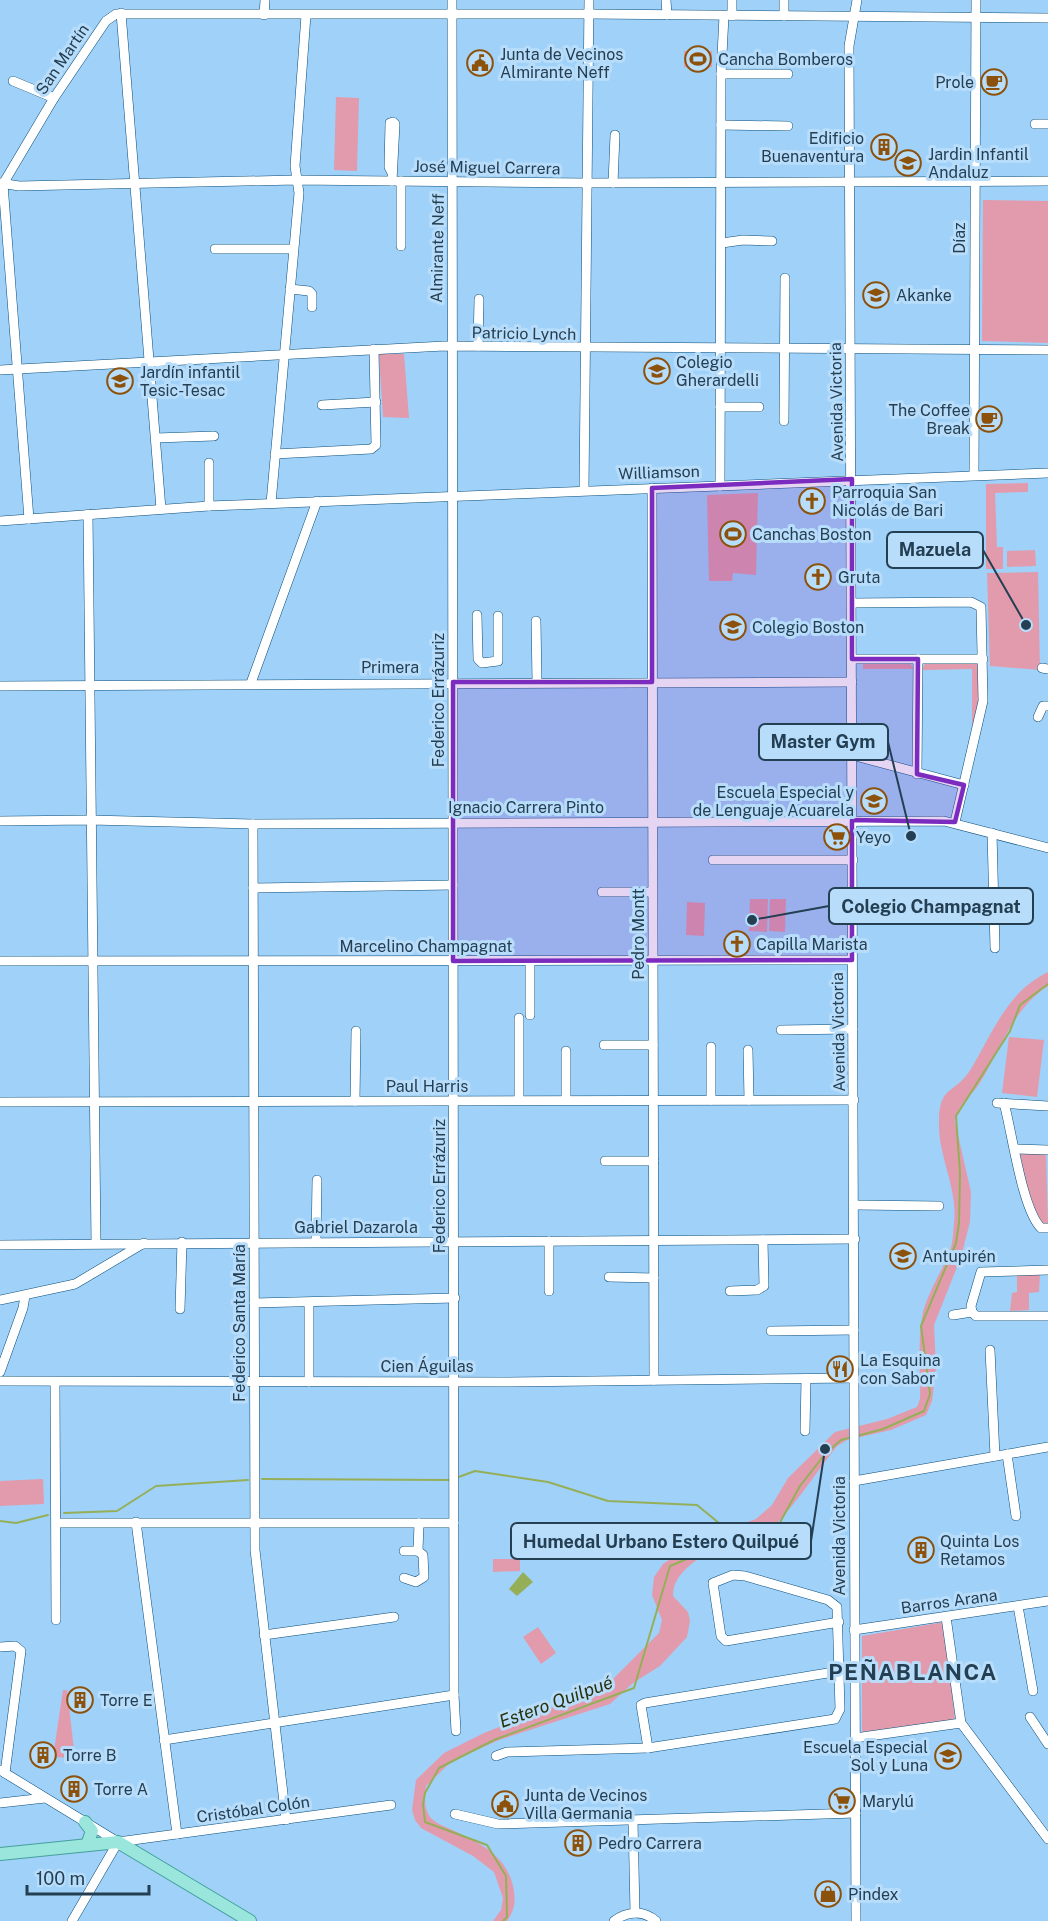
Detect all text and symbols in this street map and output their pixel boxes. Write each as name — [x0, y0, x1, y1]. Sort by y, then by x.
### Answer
street label: San Martín — [32, 20, 93, 98]
sports icon: Cancha Bomberos — [683, 44, 713, 74]
place label: Junta de Vecinos Almirante Neff — [500, 45, 623, 82]
public building icon: Junta de Vecinos Almirante Neff — [465, 48, 495, 78]
place label: Cancha Bomberos — [718, 50, 853, 69]
cafe icon: Prole — [979, 67, 1009, 97]
place label: Prole — [935, 73, 974, 92]
place label: Edificio Buenaventura — [761, 129, 864, 166]
building icon: Edificio Buenaventura — [869, 132, 899, 162]
place label: Jardin Infantil Andaluz — [928, 145, 1029, 182]
school or university icon: Jardin Infantil Andaluz — [893, 148, 923, 178]
street label: José Miguel Carrera — [413, 157, 561, 178]
street label: Almirante Neff — [427, 193, 448, 303]
street label: Díaz — [950, 222, 969, 254]
school or university icon: Akanke — [861, 280, 891, 310]
place label: Akanke — [896, 286, 952, 305]
street label: Patricio Lynch — [472, 323, 576, 344]
street label: Avenida Victoria — [826, 342, 847, 462]
place label: Colegio Gherardelli — [676, 353, 759, 390]
school or university icon: Colegio Gherardelli — [642, 356, 672, 386]
place label: Jardín infantil Tesic-Tesac — [140, 363, 240, 400]
school or university icon: Jardín infantil Tesic-Tesac — [105, 366, 135, 396]
place label: The Coffee Break — [888, 401, 970, 438]
cafe icon: The Coffee Break — [974, 404, 1004, 434]
street label: Williamson — [618, 462, 700, 483]
place label: Parroquia San Nicolás de Bari — [832, 483, 943, 520]
church icon: Parroquia San Nicolás de Bari — [797, 486, 827, 516]
sports icon: Canchas Boston — [718, 519, 748, 549]
place label: Canchas Boston — [752, 525, 871, 544]
callout: Mazuela — [887, 532, 983, 568]
text: Mazuela — [899, 539, 971, 560]
church icon: Gruta — [803, 562, 833, 592]
place label: Gruta — [838, 568, 880, 587]
school or university icon: Colegio Boston — [718, 612, 748, 642]
place label: Colegio Boston — [752, 618, 864, 637]
street label: Federico Errázuriz — [429, 633, 448, 767]
street label: Primera — [361, 658, 419, 677]
callout: Master Gym — [759, 724, 888, 760]
text: Master Gym — [771, 731, 876, 752]
place label: Escuela Especial y de Lenguaje Acuarela — [693, 783, 854, 820]
school or university icon: Escuela Especial y de Lenguaje Acuarela — [859, 786, 889, 816]
street label: Ignacio Carrera Pinto — [448, 798, 604, 817]
supermarket icon: Yeyo — [822, 822, 852, 852]
place label: Yeyo — [856, 828, 891, 847]
street label: Pedro Montt — [629, 888, 648, 980]
callout: Colegio Champagnat — [829, 888, 1033, 924]
text: Colegio Champagnat — [841, 896, 1021, 917]
church icon: Capilla Marista — [722, 929, 752, 959]
place label: Capilla Marista — [756, 935, 868, 954]
street label: Marcelino Champagnat — [340, 937, 512, 956]
street label: Avenida Victoria — [828, 972, 849, 1092]
street label: Paul Harris — [386, 1077, 468, 1096]
street label: Federico Errázuriz — [430, 1119, 449, 1253]
street label: Gabriel Dazarola — [294, 1218, 418, 1237]
school or university icon: Antupirén — [888, 1241, 918, 1271]
street label: Federico Santa María — [230, 1244, 249, 1402]
place label: Antupirén — [922, 1247, 996, 1266]
place label: La Esquina con Sabor — [860, 1351, 941, 1388]
restaurant icon: La Esquina con Sabor — [825, 1354, 855, 1384]
street label: Cien Águilas — [380, 1356, 474, 1376]
street label: Avenida Victoria — [830, 1476, 849, 1596]
callout: Humedal Urbano Estero Quilpué — [511, 1523, 811, 1559]
text: Humedal Urbano Estero Quilpué — [523, 1531, 799, 1552]
place label: Quinta Los Retamos — [940, 1532, 1019, 1569]
building icon: Quinta Los Retamos — [906, 1535, 936, 1565]
street label: Barros Arana — [900, 1585, 998, 1618]
district label: PEÑABLANCA — [828, 1658, 998, 1685]
water label: Estero Quilpué — [496, 1671, 616, 1732]
building icon: Torre E — [65, 1685, 95, 1715]
place label: Torre E — [100, 1691, 153, 1710]
place label: Escuela Especial Sol y Luna — [803, 1738, 928, 1775]
building icon: Torre B — [28, 1740, 58, 1770]
school or university icon: Escuela Especial Sol y Luna — [933, 1741, 963, 1771]
place label: Torre B — [63, 1746, 116, 1765]
building icon: Torre A — [59, 1774, 89, 1804]
place label: Torre A — [94, 1780, 148, 1799]
place label: Junta de Vecinos Villa Germania — [524, 1786, 647, 1823]
supermarket icon: Marylú — [827, 1786, 857, 1816]
public building icon: Junta de Vecinos Villa Germania — [490, 1789, 520, 1819]
street label: Cristóbal Colón — [195, 1792, 311, 1827]
place label: Marylú — [862, 1792, 914, 1811]
building icon: Pedro Carrera — [563, 1828, 593, 1858]
place label: Pedro Carrera — [598, 1834, 702, 1853]
scale bar — [27, 1858, 148, 1896]
text: 100 m — [36, 1868, 85, 1889]
shop icon: Pindex — [813, 1879, 843, 1909]
place label: Pindex — [848, 1885, 899, 1904]

